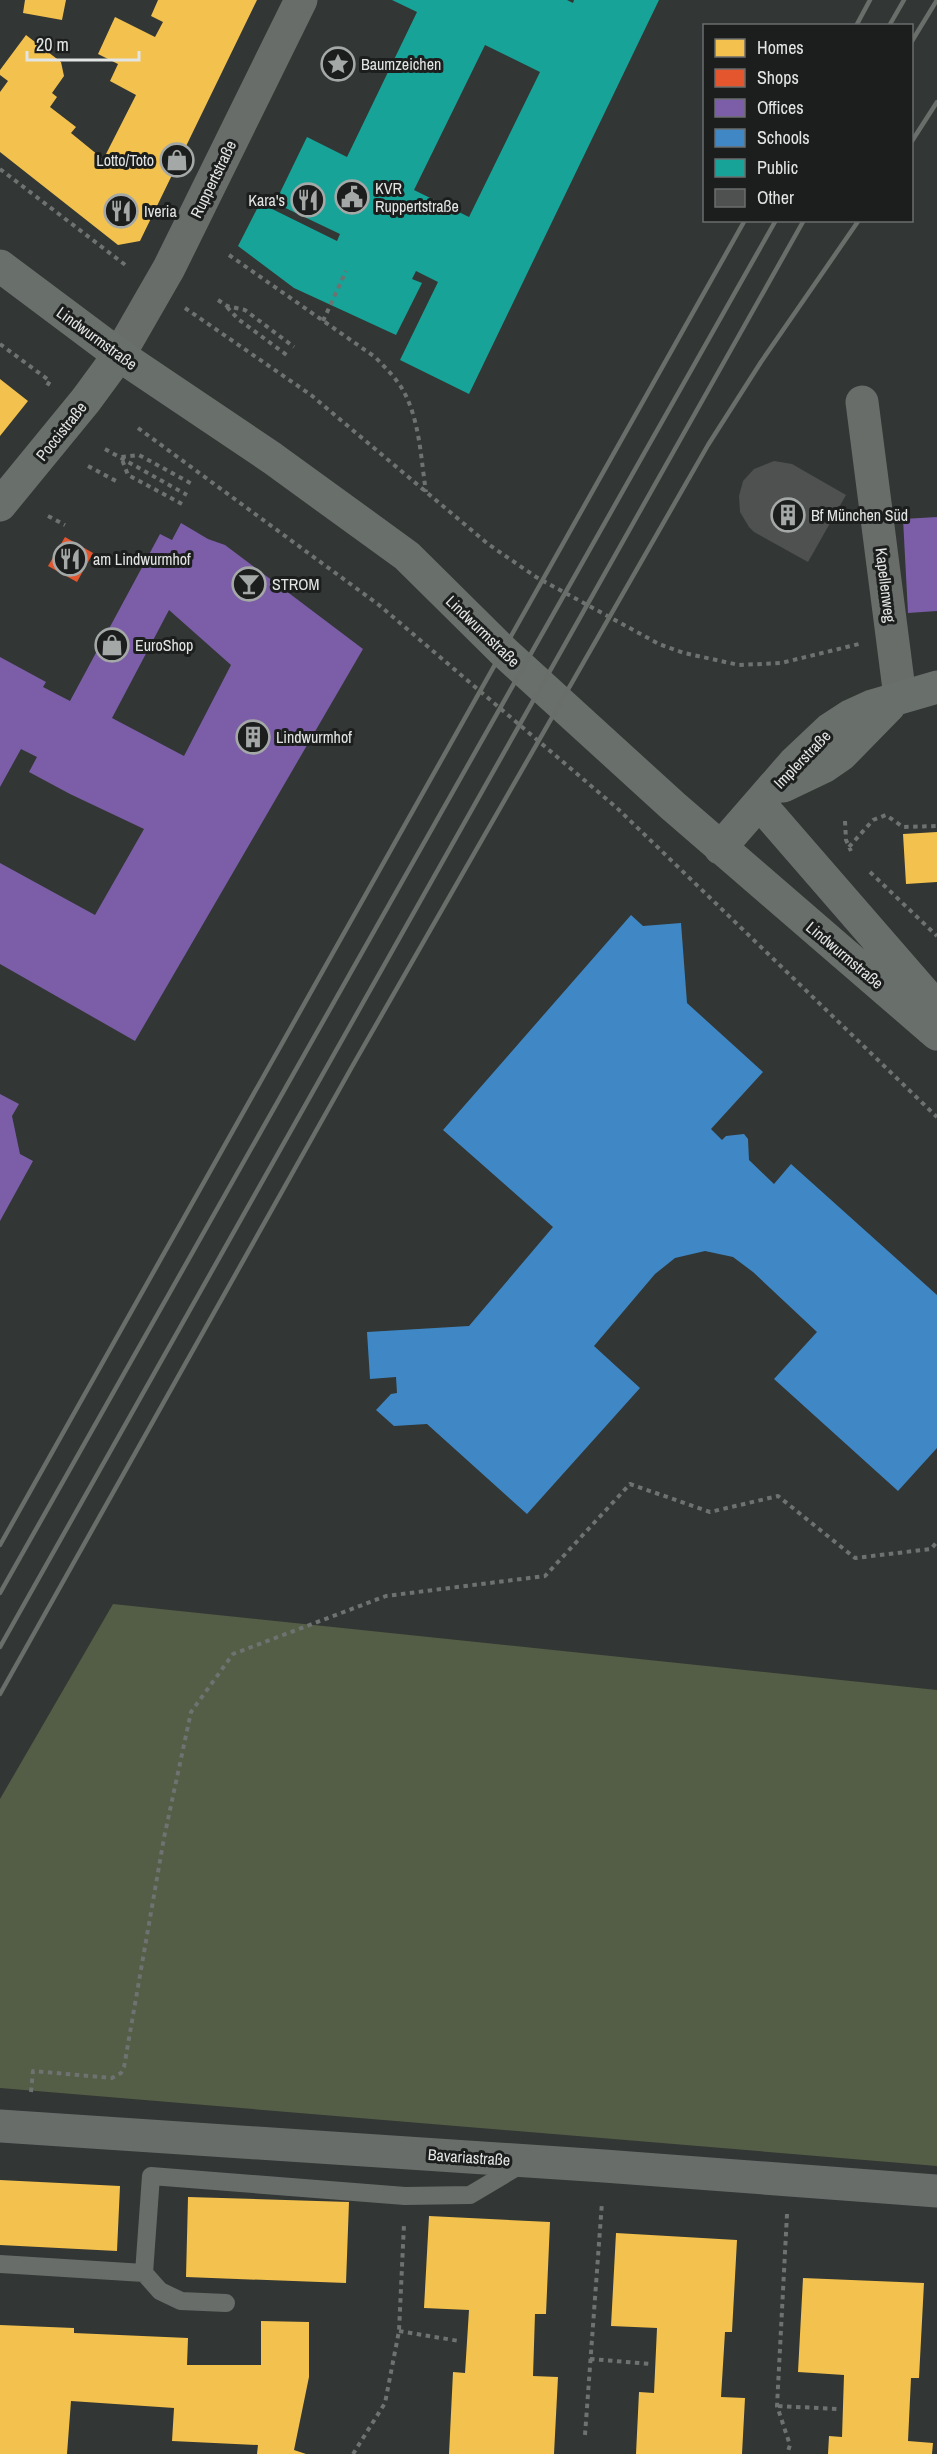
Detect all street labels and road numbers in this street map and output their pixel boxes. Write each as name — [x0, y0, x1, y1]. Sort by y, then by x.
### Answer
street label: Ruppertstraße — [185, 136, 241, 222]
street label: Lindwurmstraße — [52, 301, 142, 375]
street label: Poccistraße — [30, 397, 92, 465]
street label: Kapellenweg — [871, 546, 902, 624]
street label: Lindwurmstraße — [441, 590, 525, 672]
street label: Implerstraße — [769, 725, 835, 793]
street label: Lindwurmstraße — [802, 916, 888, 994]
street label: Bavariastraße — [427, 2143, 511, 2171]

